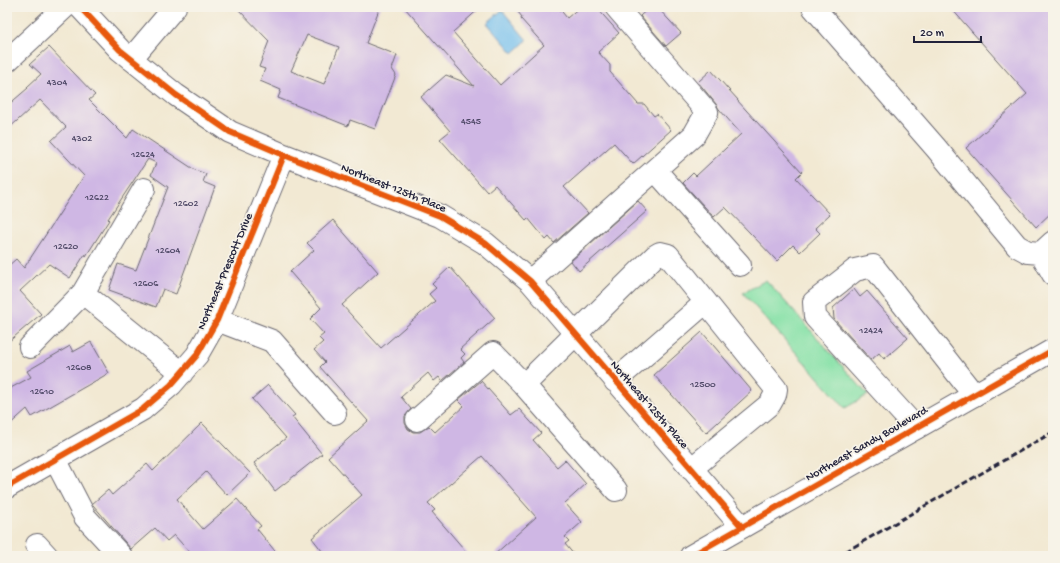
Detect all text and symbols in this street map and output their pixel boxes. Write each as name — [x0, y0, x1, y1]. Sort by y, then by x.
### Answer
scale bar — [914, 18, 981, 44]
text: 20 m — [920, 27, 945, 41]
house number: 4304 — [47, 77, 67, 89]
house number: 4545 — [461, 116, 481, 128]
house number: 4302 — [72, 133, 92, 145]
house number: 12624 — [130, 149, 155, 161]
street label: Northeast 125th Place — [339, 161, 449, 217]
house number: 12622 — [84, 192, 109, 204]
house number: 12602 — [173, 198, 198, 210]
street label: Northeast Prescott Drive — [195, 211, 257, 332]
house number: 12620 — [53, 241, 79, 253]
house number: 12604 — [155, 245, 180, 257]
house number: 12606 — [133, 278, 159, 290]
house number: 12424 — [858, 325, 883, 337]
street label: Northeast 125th Place — [606, 358, 691, 453]
house number: 12608 — [65, 362, 92, 374]
house number: 12500 — [689, 379, 716, 391]
house number: 12610 — [29, 386, 54, 398]
street label: Northeast Sandy Boulevard — [804, 404, 931, 485]

